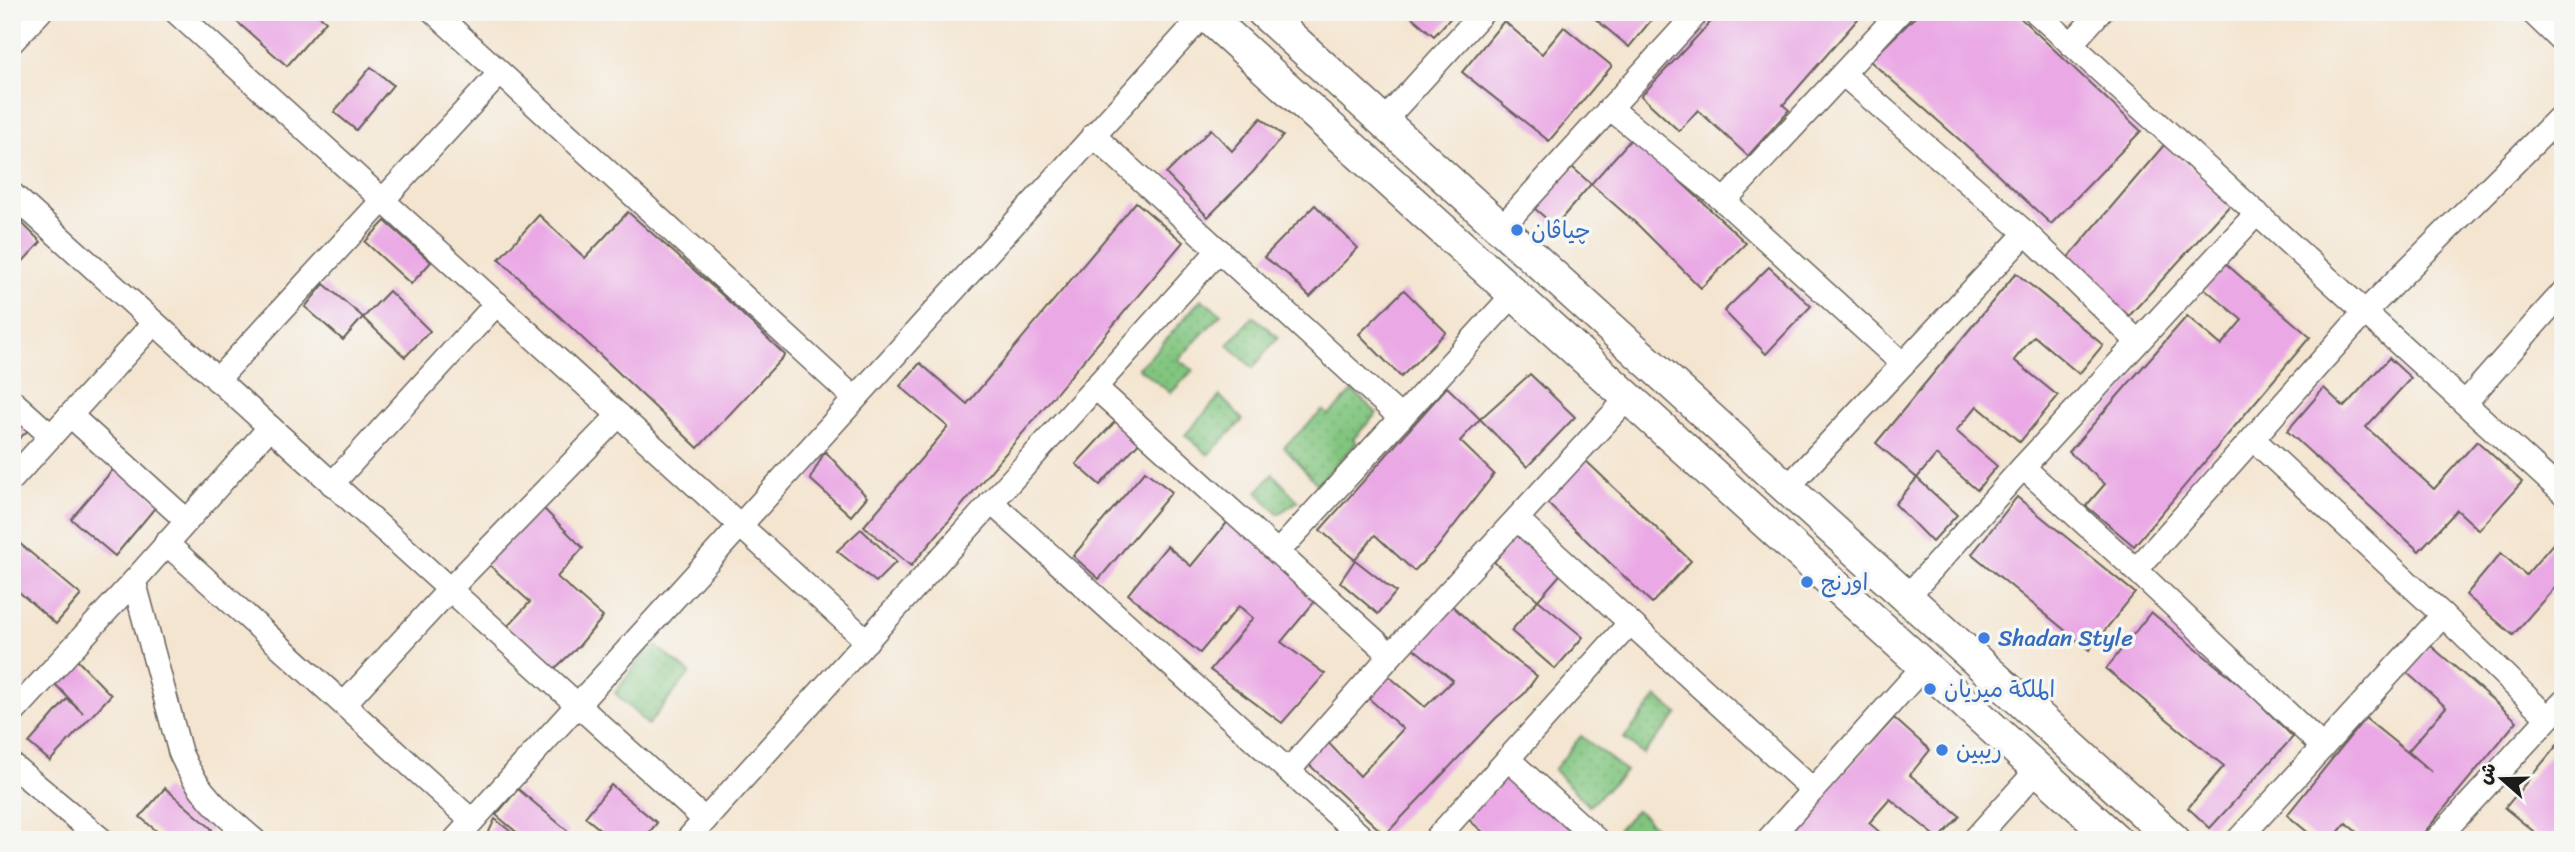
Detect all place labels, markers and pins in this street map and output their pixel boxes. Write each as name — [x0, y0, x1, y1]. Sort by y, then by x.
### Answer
place label: چياڤان — [1531, 210, 1591, 251]
marker: چياڤان — [1509, 222, 1525, 238]
place label: اورنج — [1821, 562, 1868, 603]
marker: اورنج — [1799, 574, 1815, 590]
place label: Shadan Style — [1998, 618, 2133, 659]
marker: Shadan Style — [1976, 630, 1992, 646]
place label: الملكة ميريان — [1944, 669, 2055, 710]
marker: الملكة ميريان — [1922, 681, 1938, 697]
place label: ريبين — [1956, 730, 2002, 771]
marker: ريبين — [1934, 742, 1950, 758]

